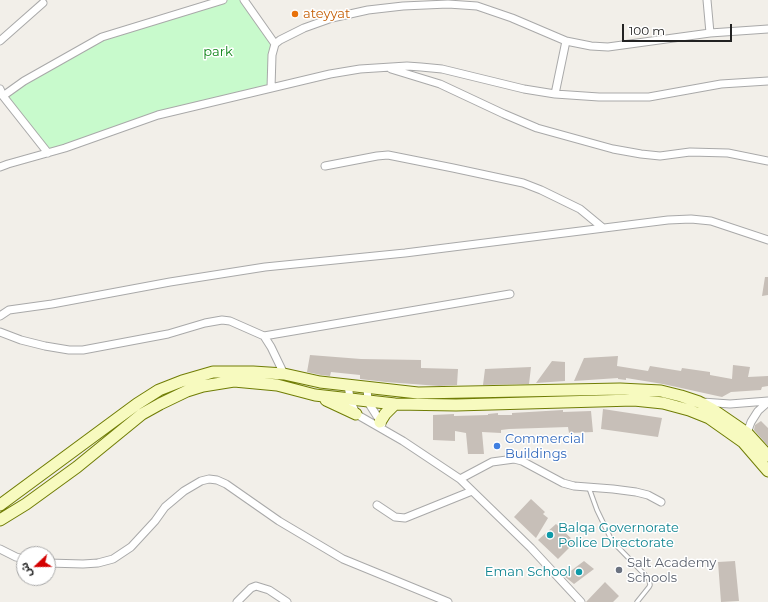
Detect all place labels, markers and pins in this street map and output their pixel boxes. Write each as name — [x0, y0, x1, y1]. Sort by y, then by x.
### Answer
place label: ateyyat — [303, 6, 350, 22]
marker: ateyyat — [290, 9, 300, 19]
place label: Commercial Buildings — [505, 431, 584, 462]
marker: Commercial Buildings — [492, 441, 502, 451]
place label: Balqa Governorate Police Directorate — [558, 520, 679, 551]
marker: Balqa Governorate Police Directorate — [545, 530, 555, 540]
place label: Salt Academy Schools — [627, 555, 716, 586]
place label: Eman School — [485, 564, 571, 580]
marker: Salt Academy Schools — [614, 565, 624, 575]
marker: Eman School — [574, 567, 584, 577]

